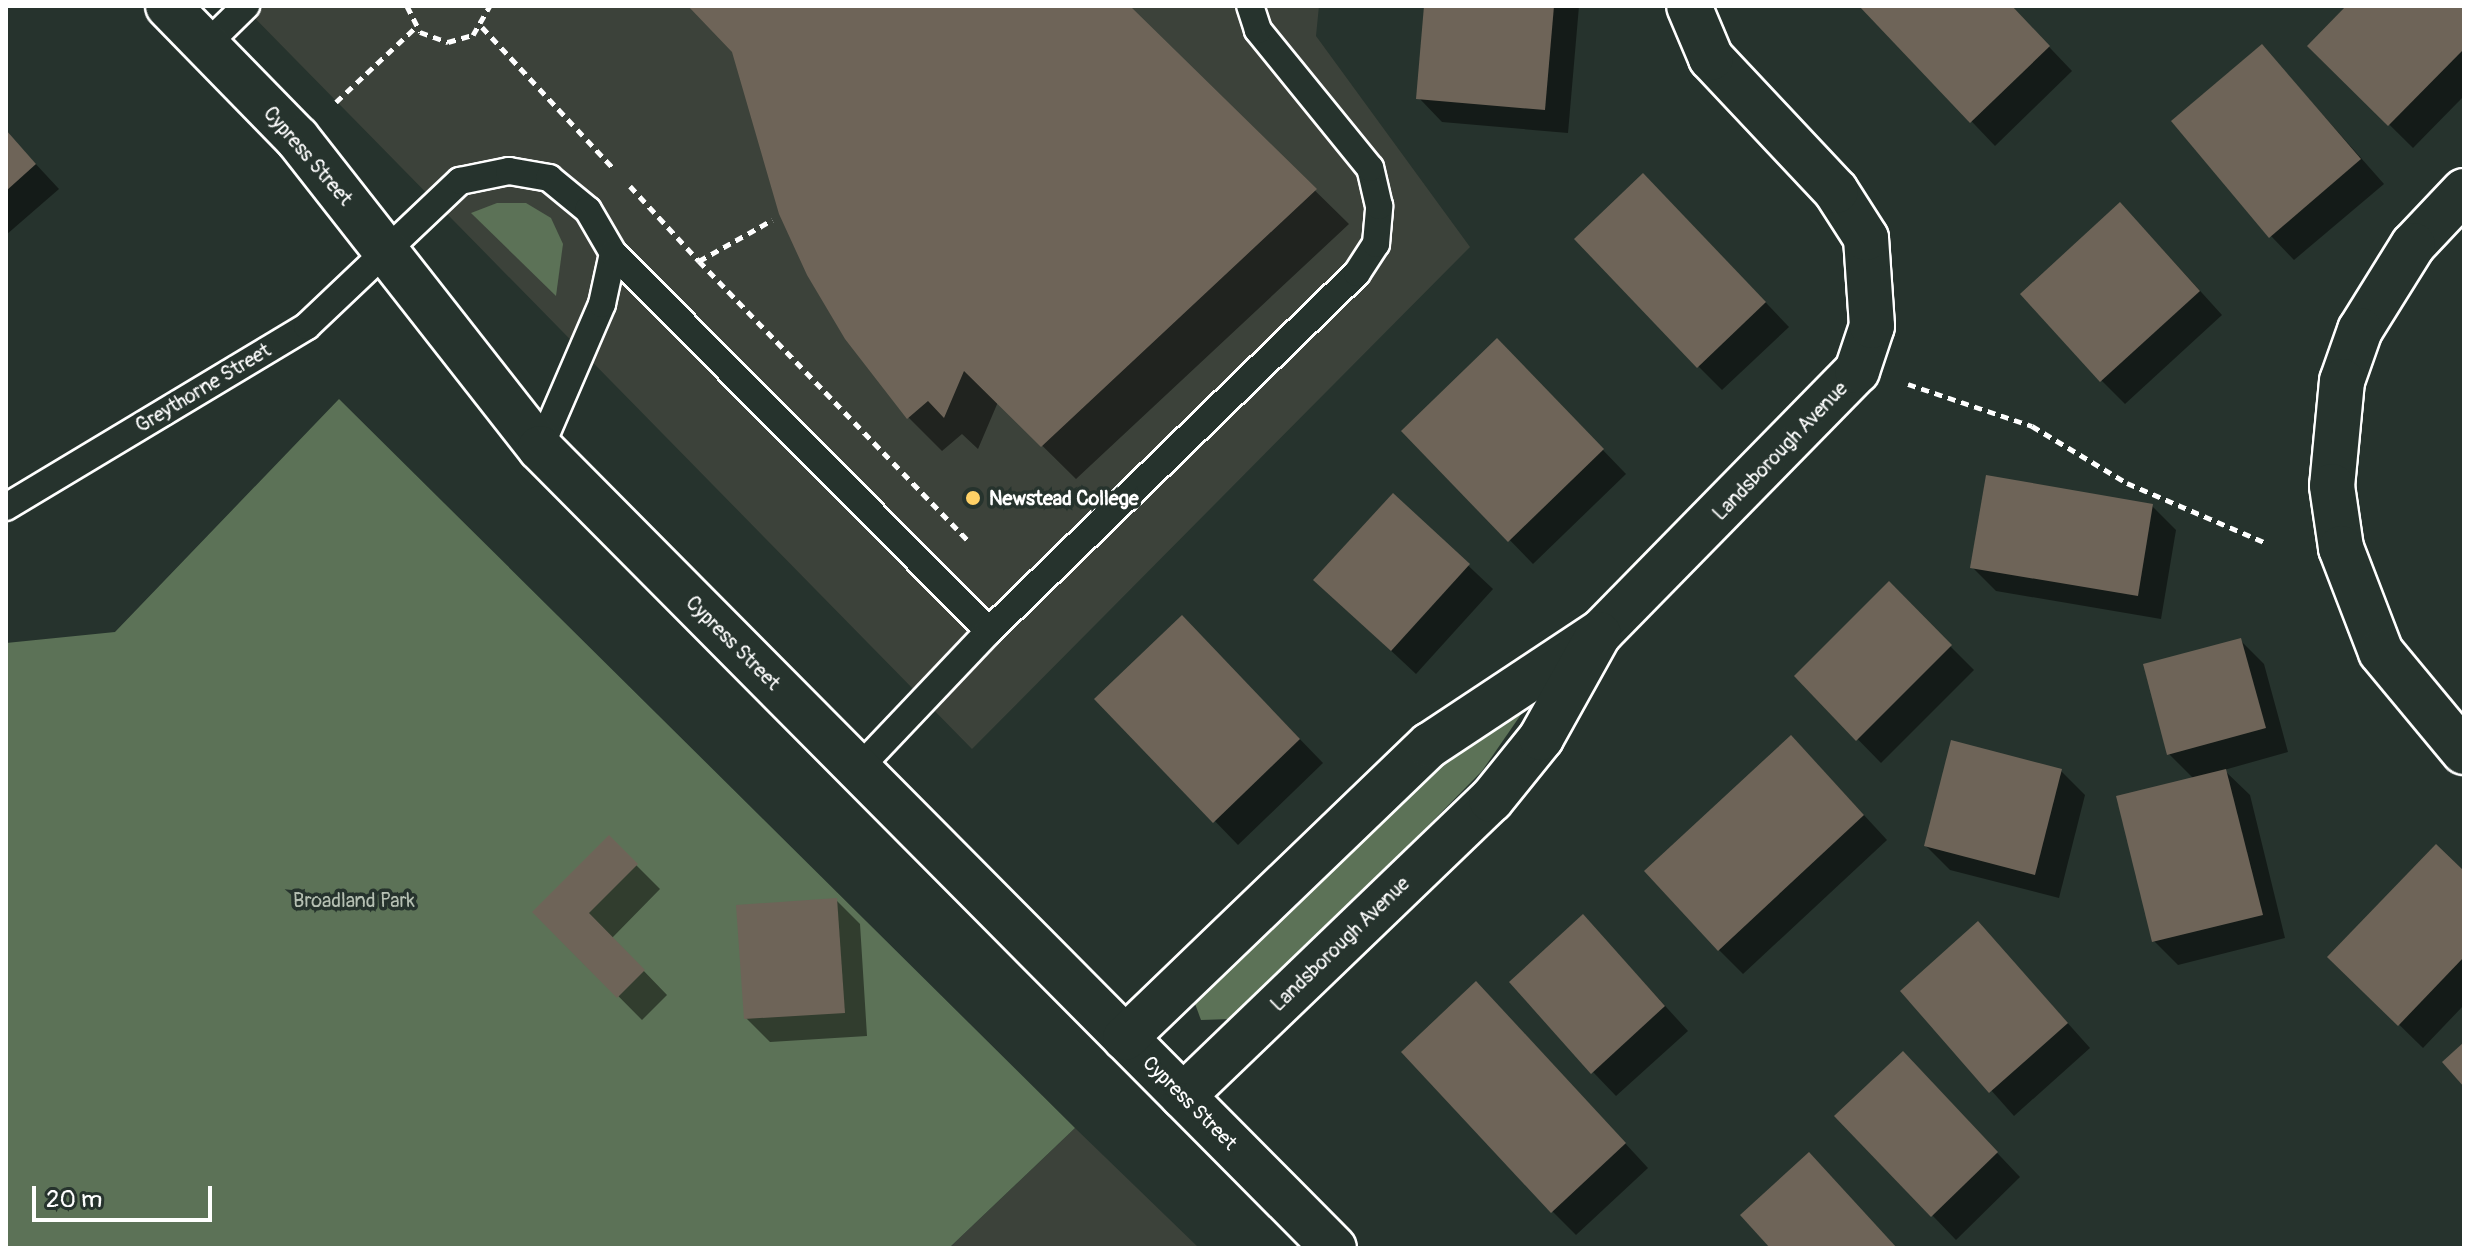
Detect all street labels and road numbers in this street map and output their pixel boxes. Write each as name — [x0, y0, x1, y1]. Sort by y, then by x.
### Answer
street label: Cypress Street — [258, 102, 358, 210]
street label: Greythorne Street — [131, 338, 275, 438]
street label: Landsborough Avenue — [1708, 377, 1852, 525]
street label: Cypress Street — [681, 591, 785, 695]
street label: Landsborough Avenue — [1266, 872, 1414, 1016]
street label: Cypress Street — [1138, 1051, 1242, 1155]

